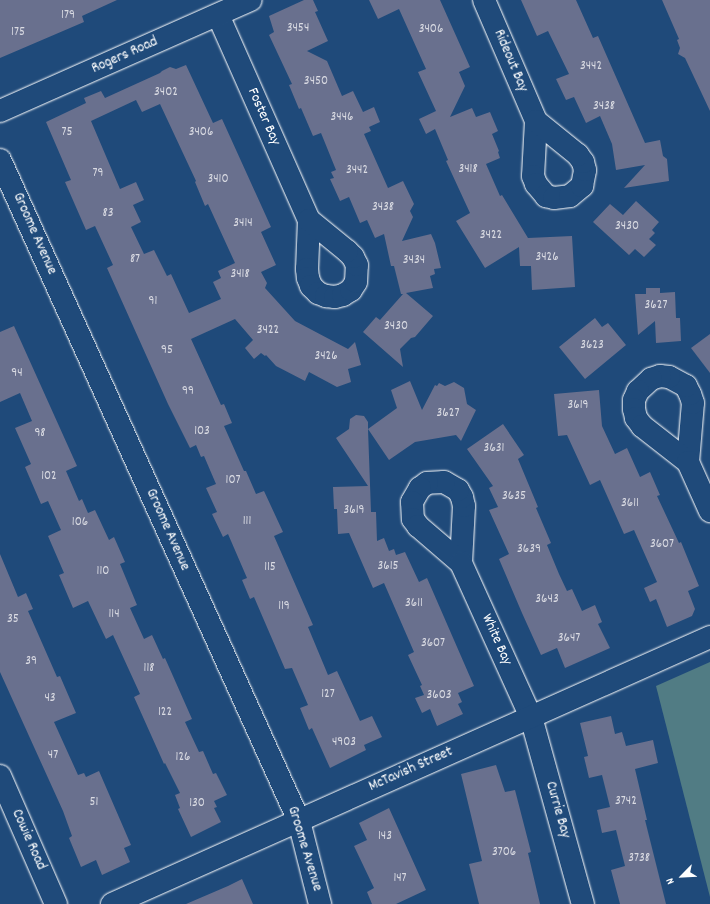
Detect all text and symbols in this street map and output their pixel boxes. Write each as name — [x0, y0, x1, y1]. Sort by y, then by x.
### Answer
house number: 179 — [61, 8, 75, 24]
house number: 3454 — [287, 21, 309, 37]
house number: 3406 — [419, 22, 443, 38]
house number: 175 — [11, 25, 25, 41]
street label: Rideout Bay — [489, 27, 531, 95]
street label: Rogers Road — [89, 33, 161, 79]
house number: 3442 — [580, 59, 602, 75]
house number: 3450 — [304, 74, 328, 90]
house number: 3402 — [154, 85, 178, 101]
street label: Foster Bay — [242, 85, 284, 149]
house number: 3438 — [593, 99, 615, 115]
house number: 3446 — [331, 110, 353, 126]
house number: 75 — [62, 125, 72, 141]
house number: 3406 — [189, 125, 213, 141]
house number: 3418 — [458, 162, 478, 178]
house number: 3442 — [346, 163, 368, 179]
house number: 79 — [93, 166, 103, 182]
house number: 3410 — [207, 172, 229, 188]
street label: Groome Avenue — [8, 190, 60, 278]
house number: 3438 — [372, 200, 394, 216]
house number: 83 — [103, 206, 113, 222]
house number: 3414 — [233, 216, 253, 232]
house number: 3430 — [615, 219, 639, 235]
house number: 3422 — [480, 228, 502, 244]
house number: 3426 — [535, 250, 559, 266]
house number: 87 — [130, 252, 140, 268]
house number: 3434 — [403, 253, 425, 269]
house number: 3418 — [230, 267, 250, 283]
house number: 91 — [149, 294, 157, 310]
house number: 3627 — [645, 298, 667, 314]
house number: 3430 — [384, 319, 408, 335]
house number: 3422 — [257, 323, 279, 339]
house number: 3623 — [580, 338, 604, 354]
house number: 95 — [161, 343, 173, 359]
house number: 3426 — [314, 349, 338, 365]
house number: 94 — [11, 366, 23, 382]
house number: 99 — [182, 384, 194, 400]
house number: 3619 — [568, 398, 588, 414]
house number: 3627 — [437, 406, 459, 422]
house number: 103 — [194, 424, 210, 440]
house number: 98 — [34, 426, 46, 442]
house number: 3631 — [484, 441, 504, 457]
house number: 102 — [41, 469, 57, 485]
house number: 107 — [226, 473, 240, 489]
street label: Groome Avenue — [141, 486, 193, 574]
house number: 3635 — [502, 489, 526, 505]
house number: 3611 — [621, 496, 639, 512]
house number: 3619 — [344, 503, 364, 519]
house number: 111 — [243, 514, 251, 530]
house number: 106 — [72, 515, 88, 531]
house number: 3607 — [650, 537, 674, 553]
house number: 3639 — [517, 542, 541, 558]
house number: 3615 — [377, 559, 399, 575]
house number: 115 — [264, 560, 276, 576]
house number: 110 — [97, 564, 109, 580]
house number: 3643 — [535, 592, 559, 608]
house number: 3611 — [405, 596, 423, 612]
house number: 119 — [278, 599, 290, 615]
house number: 114 — [108, 607, 120, 623]
house number: 35 — [7, 612, 19, 628]
street label: White Bay — [477, 612, 515, 668]
house number: 3647 — [558, 631, 580, 647]
house number: 3607 — [421, 636, 445, 652]
house number: 39 — [25, 654, 37, 670]
house number: 118 — [144, 661, 154, 677]
house number: 127 — [321, 687, 335, 703]
house number: 3603 — [427, 688, 451, 704]
house number: 43 — [44, 691, 56, 707]
house number: 122 — [158, 705, 172, 721]
house number: 4903 — [332, 735, 356, 751]
street label: McTavish Street — [366, 743, 456, 797]
house number: 47 — [48, 748, 58, 764]
house number: 126 — [176, 750, 190, 766]
street label: Currie Bay — [540, 780, 574, 840]
house number: 3742 — [615, 794, 637, 810]
house number: 51 — [90, 795, 98, 811]
house number: 130 — [189, 796, 205, 812]
street label: Groome Avenue — [283, 804, 325, 894]
street label: Cowie Road — [7, 807, 49, 873]
house number: 143 — [378, 829, 392, 845]
house number: 3706 — [492, 845, 516, 861]
house number: 3738 — [628, 851, 650, 867]
north arrow — [662, 856, 702, 896]
house number: 147 — [393, 871, 407, 887]
text: N — [663, 875, 679, 887]

